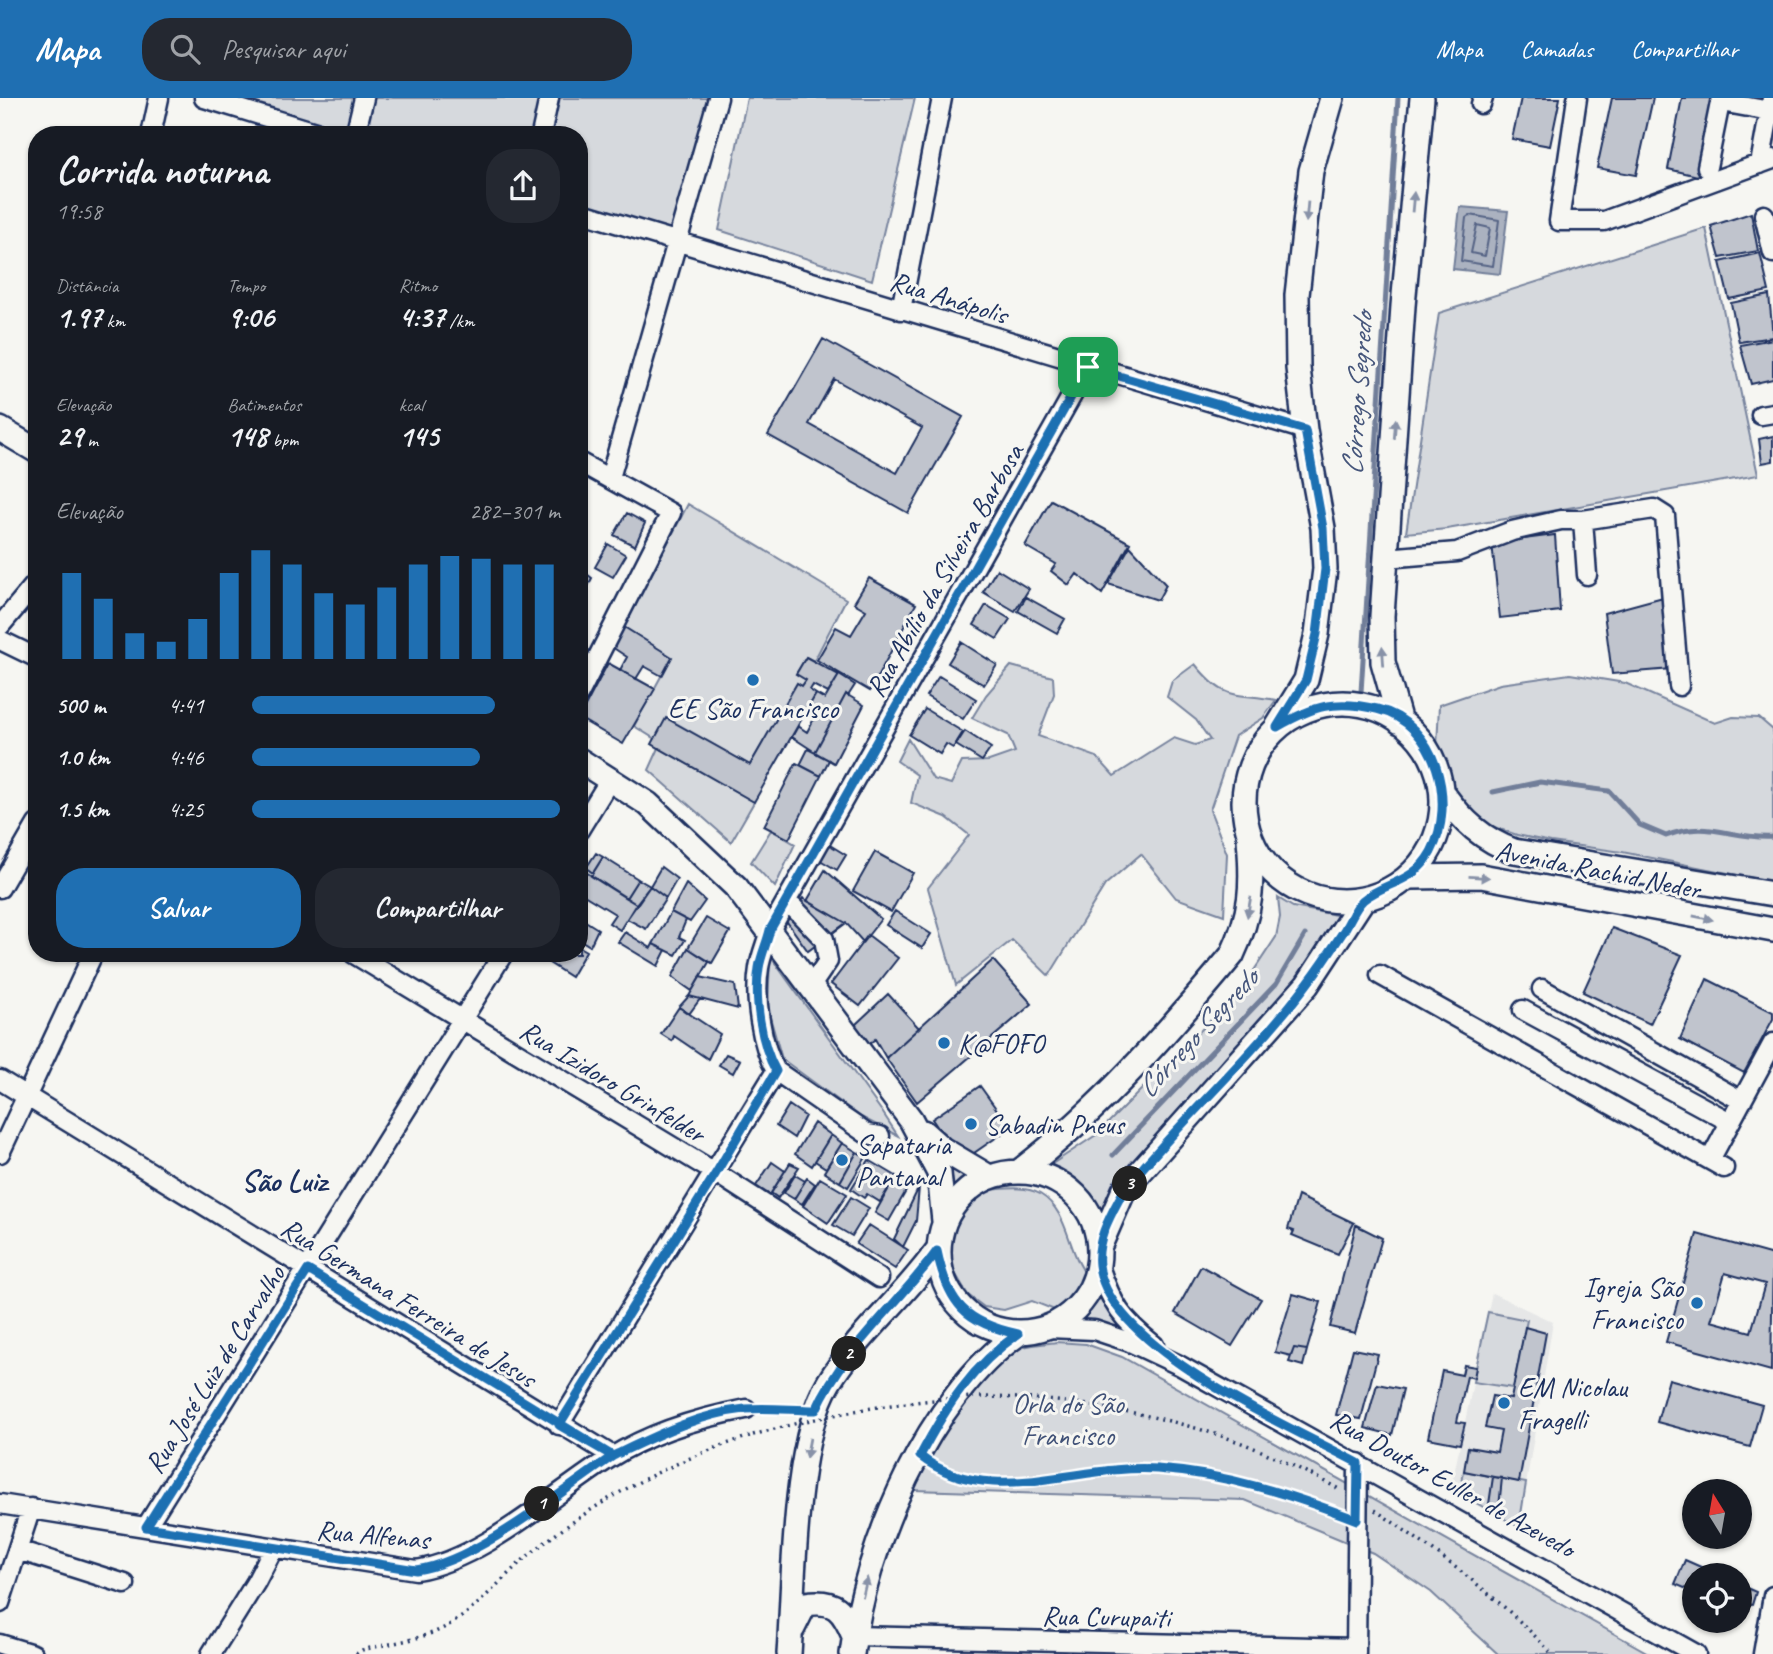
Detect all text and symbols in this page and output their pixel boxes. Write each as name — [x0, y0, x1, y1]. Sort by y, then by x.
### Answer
search box — [142, 18, 632, 81]
text: Mapa — [35, 28, 100, 70]
icon: search — [166, 30, 204, 68]
text: Pesquisar aqui — [222, 33, 346, 66]
text: Mapa — [1436, 34, 1483, 64]
text: Camadas — [1521, 34, 1593, 64]
text: Compartilhar — [1631, 34, 1738, 64]
text: Corrida noturna — [56, 147, 268, 194]
button: share — [486, 149, 560, 223]
one-way arrow — [1408, 191, 1419, 213]
text: 19:58 — [56, 197, 102, 226]
one-way arrow — [1301, 201, 1312, 223]
street label: Rua Anápolis — [886, 263, 1014, 333]
text: Distância — [56, 274, 118, 298]
text: Tempo — [227, 274, 265, 298]
text: Ritmo — [399, 274, 437, 298]
text: 1.97 — [56, 298, 102, 336]
text: 9:06 — [227, 298, 274, 336]
text: 4:37 — [399, 298, 445, 336]
water label: Córrego Segredo — [1332, 306, 1382, 476]
text: km — [102, 309, 125, 333]
text: /km — [445, 309, 474, 333]
pin — [1058, 337, 1118, 397]
icon: arrive — [1069, 348, 1107, 386]
text: Elevação — [56, 393, 111, 417]
text: Batimentos — [227, 393, 301, 417]
text: kcal — [399, 393, 424, 417]
text: 29 — [56, 417, 83, 455]
text: 148 — [227, 417, 268, 455]
text: 145 — [399, 417, 439, 455]
one-way arrow — [1390, 418, 1401, 440]
text: m — [83, 428, 98, 452]
text: bpm — [268, 428, 299, 452]
street label: Rua Abílio da Silveira Barbosa — [858, 436, 1032, 703]
text: Elevação — [56, 497, 123, 526]
text: 282–301 m — [469, 497, 560, 526]
one-way arrow — [1377, 645, 1388, 667]
marker: EE São Francisco — [745, 672, 761, 688]
text: 500 m — [56, 691, 105, 720]
text: 4:41 — [168, 691, 204, 720]
place label: EE São Francisco — [668, 691, 840, 726]
text: 1.0 km — [56, 743, 110, 772]
text: 4:46 — [168, 743, 204, 772]
text: 1.5 km — [56, 795, 109, 824]
text: 4:25 — [168, 795, 204, 824]
street label: Avenida Rachid Neder — [1492, 832, 1705, 907]
button: Salvar — [56, 868, 301, 948]
button: Compartilhar — [315, 868, 560, 948]
one-way arrow — [1468, 872, 1490, 883]
one-way arrow — [1243, 896, 1254, 918]
one-way arrow — [1692, 913, 1714, 924]
water label: Córrego Segredo — [1128, 957, 1270, 1105]
street label: Rua Izidoro Grinfelder — [514, 1012, 713, 1151]
place label: K@FOFO — [958, 1026, 1047, 1061]
marker: K@FOFO — [936, 1035, 952, 1051]
place label: Sabadin Pneus — [985, 1107, 1126, 1142]
marker: Sabadin Pneus — [963, 1116, 979, 1132]
place label: Sapataria Pantanal — [856, 1127, 952, 1194]
marker: Sapataria Pantanal — [834, 1152, 850, 1168]
district label: São Luiz — [241, 1162, 330, 1200]
pin: 3 — [1112, 1166, 1148, 1202]
text: 3 — [1125, 1171, 1134, 1195]
street label: Rua Germana Ferreira de Jesus — [275, 1210, 545, 1397]
street label: Rua José Luiz de Carvalho — [136, 1257, 294, 1480]
place label: Igreja São Francisco — [1584, 1270, 1685, 1337]
marker: Igreja São Francisco — [1689, 1295, 1705, 1311]
pin: 2 — [832, 1336, 866, 1372]
text: 2 — [844, 1341, 853, 1365]
place label: EM Nicolau Fragelli — [1518, 1370, 1629, 1437]
park label: Orla do São Francisco — [1012, 1386, 1126, 1453]
marker: EM Nicolau Fragelli — [1496, 1395, 1512, 1411]
street label: Rua Doutor Euller de Azevedo — [1324, 1402, 1584, 1567]
one-way arrow — [803, 1437, 814, 1459]
north arrow — [1682, 1479, 1752, 1549]
map controls — [1682, 1479, 1752, 1633]
pin: 1 — [524, 1486, 560, 1522]
text: 1 — [537, 1491, 546, 1515]
street label: Rua Alfenas — [315, 1512, 433, 1557]
button: locate — [1682, 1563, 1752, 1633]
one-way arrow — [860, 1576, 871, 1598]
street label: Rua Curupaiti — [1041, 1598, 1174, 1635]

